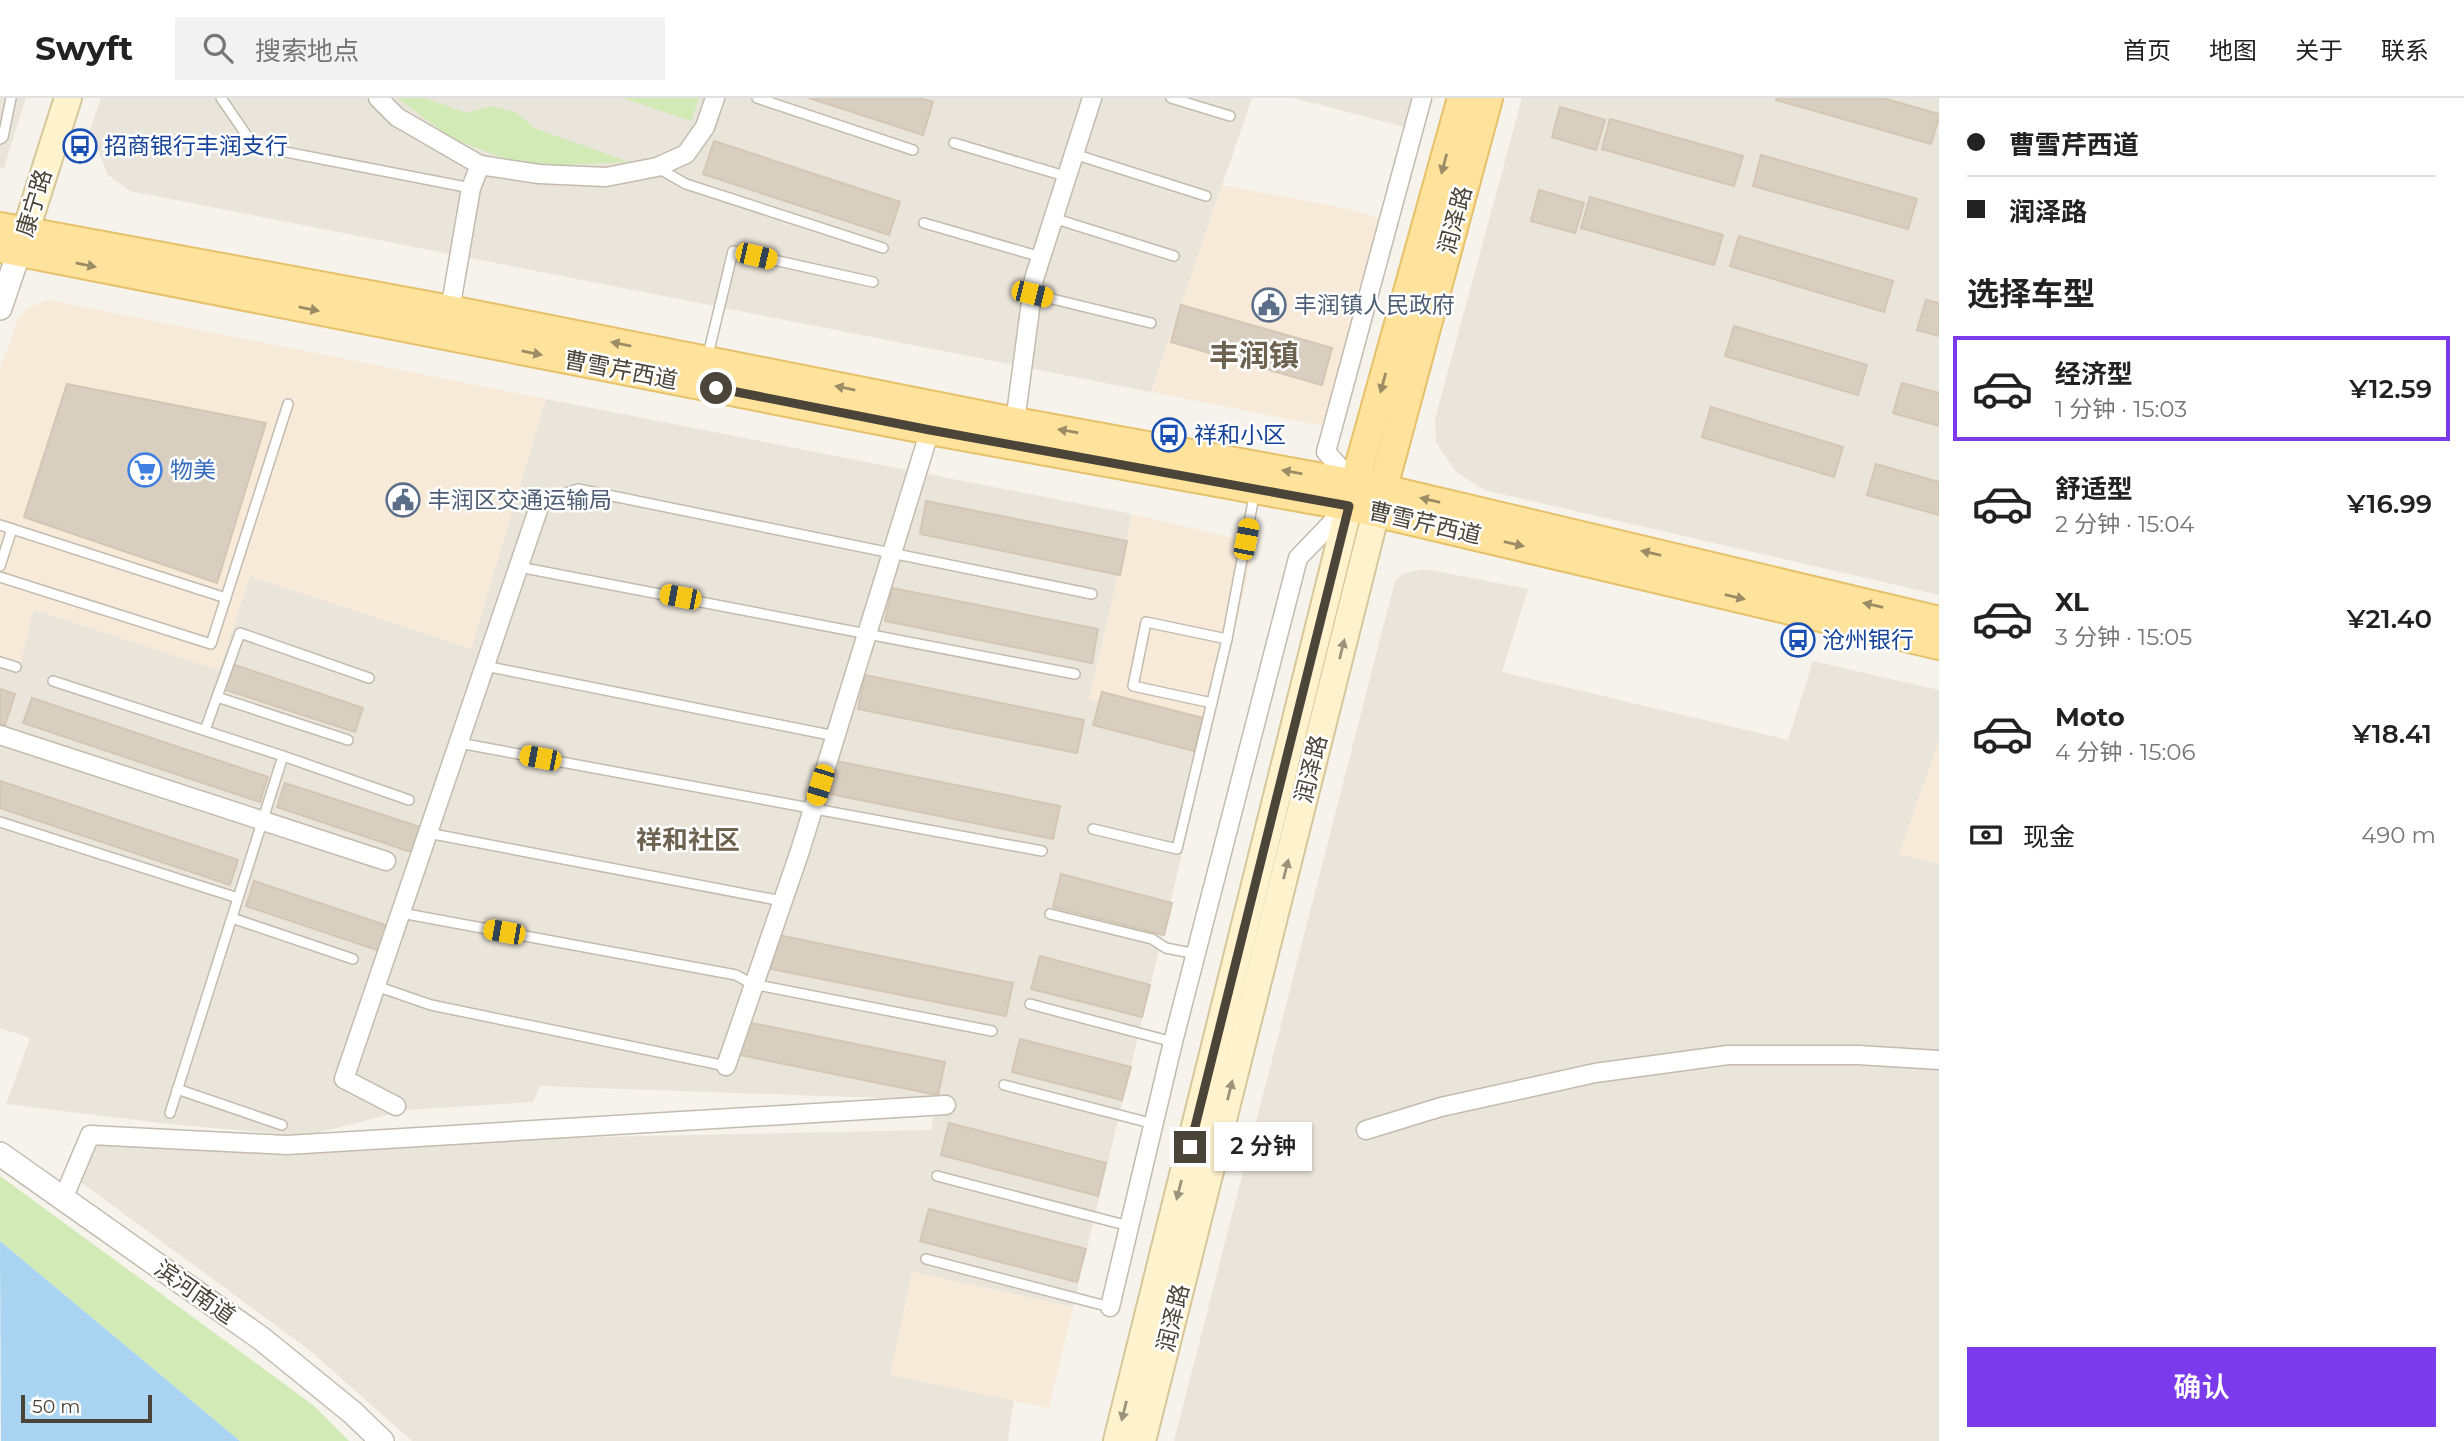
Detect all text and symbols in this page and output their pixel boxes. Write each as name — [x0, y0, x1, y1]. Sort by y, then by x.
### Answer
search box — [175, 17, 665, 80]
text: Swyft — [35, 28, 133, 68]
icon: search — [199, 29, 237, 67]
text: 搜索地点 — [255, 35, 359, 67]
text: 首页 — [2123, 36, 2171, 65]
text: 地图 — [2209, 36, 2257, 65]
text: 关于 — [2295, 36, 2343, 65]
text: 联系 — [2381, 36, 2429, 65]
bus stop icon: 招商银行丰润支行 — [61, 127, 99, 165]
text: 曹雪芹西道 — [2009, 129, 2139, 161]
place label: 招商银行丰润支行 — [104, 132, 288, 160]
one-way arrow — [1438, 154, 1448, 175]
street label: 康宁路 — [11, 166, 57, 240]
street label: 润泽路 — [1433, 183, 1477, 257]
text: 润泽路 — [2009, 196, 2087, 228]
car — [734, 241, 779, 271]
one-way arrow — [75, 260, 97, 271]
text: 选择车型 — [1967, 274, 2095, 313]
car — [1010, 279, 1055, 309]
public building icon: 丰润镇人民政府 — [1250, 286, 1288, 324]
place label: 丰润镇人民政府 — [1294, 291, 1455, 319]
one-way arrow — [298, 304, 320, 315]
district label: 丰润镇 — [1209, 337, 1299, 374]
one-way arrow — [610, 338, 632, 349]
street label: 曹雪芹西道 — [562, 345, 680, 395]
one-way arrow — [521, 347, 543, 358]
icon: car — [1971, 357, 2034, 420]
text: 经济型 — [2055, 358, 2133, 390]
route start — [700, 372, 732, 404]
one-way arrow — [1377, 372, 1388, 394]
text: ¥12.59 — [2349, 373, 2432, 405]
one-way arrow — [834, 382, 856, 393]
text: 1 分钟 · 15:03 — [2055, 395, 2187, 423]
bus stop icon: 祥和小区 — [1150, 416, 1188, 454]
place label: 祥和小区 — [1194, 421, 1286, 449]
one-way arrow — [1057, 426, 1079, 437]
supermarket icon: 物美 — [126, 451, 164, 489]
place label: 物美 — [170, 456, 216, 484]
one-way arrow — [1281, 467, 1303, 478]
icon: car — [1971, 472, 2034, 535]
text: 舒适型 — [2055, 473, 2133, 505]
public building icon: 丰润区交通运输局 — [384, 481, 422, 519]
place label: 丰润区交通运输局 — [428, 486, 612, 514]
text: ¥16.99 — [2347, 488, 2432, 520]
one-way arrow — [1419, 495, 1441, 506]
street label: 曹雪芹西道 — [1366, 496, 1484, 550]
text: 2 分钟 · 15:04 — [2055, 510, 2195, 538]
car — [1232, 516, 1261, 562]
one-way arrow — [1503, 539, 1525, 550]
one-way arrow — [1640, 547, 1662, 558]
car — [658, 583, 703, 611]
text: XL — [2055, 586, 2089, 618]
icon: car — [1971, 587, 2034, 650]
one-way arrow — [1725, 592, 1747, 603]
one-way arrow — [1862, 599, 1884, 610]
text: ¥21.40 — [2347, 603, 2432, 635]
bus stop icon: 沧州银行 — [1779, 621, 1817, 659]
text: 3 分钟 · 15:05 — [2055, 623, 2192, 651]
place label: 沧州银行 — [1822, 626, 1914, 654]
one-way arrow — [1337, 637, 1348, 659]
text: Moto — [2055, 701, 2125, 733]
icon: car — [1971, 702, 2034, 765]
text: ¥18.41 — [2352, 718, 2432, 750]
street label: 润泽路 — [1289, 732, 1333, 806]
text: 4 分钟 · 15:06 — [2055, 738, 2196, 766]
car — [518, 744, 563, 772]
car — [804, 762, 837, 808]
icon: cash — [1967, 816, 2005, 854]
text: 现金 — [2023, 821, 2075, 853]
text: 490 m — [2361, 821, 2436, 849]
district label: 祥和社区 — [636, 824, 740, 856]
one-way arrow — [1281, 858, 1292, 880]
car — [482, 918, 527, 946]
one-way arrow — [1225, 1079, 1236, 1101]
callout: 2 分钟 — [1214, 1122, 1312, 1172]
route end — [1174, 1131, 1206, 1163]
text: 2 分钟 — [1230, 1132, 1296, 1160]
one-way arrow — [1173, 1179, 1184, 1201]
street label: 滨河南道 — [149, 1254, 241, 1330]
street label: 润泽路 — [1151, 1281, 1195, 1355]
button: 确认 — [1967, 1347, 2436, 1427]
scale bar — [21, 1392, 152, 1424]
text: 50 m — [32, 1395, 80, 1418]
one-way arrow — [1119, 1400, 1130, 1422]

